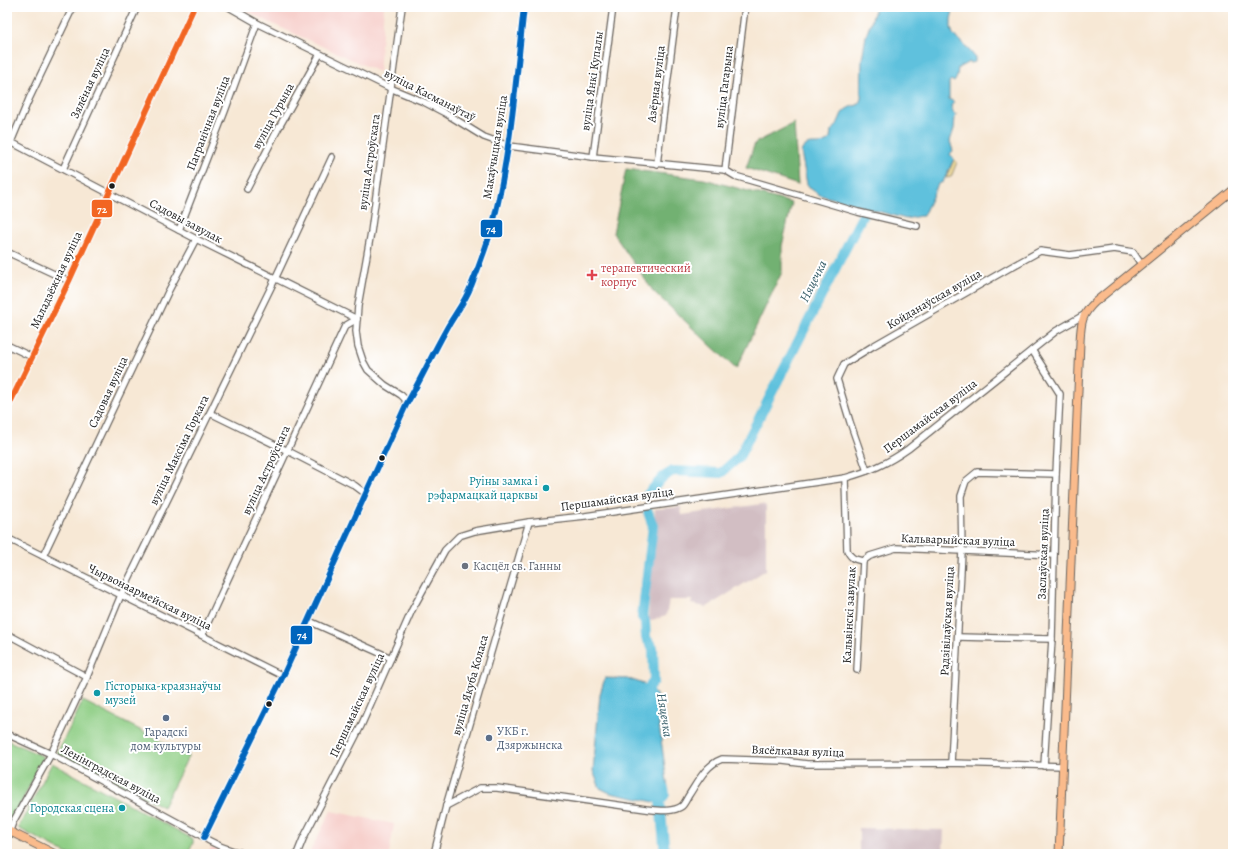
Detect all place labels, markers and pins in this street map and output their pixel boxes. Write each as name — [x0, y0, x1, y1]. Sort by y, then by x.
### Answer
unlabelled marker — [107, 181, 117, 191]
place label: терапевтический корпус — [601, 260, 691, 290]
marker: терапевтический корпус — [586, 269, 598, 281]
unlabelled marker — [377, 453, 387, 463]
place label: Руіны замка і рэфармацкай царквы — [427, 473, 538, 503]
marker: Руіны замка і рэфармацкай царквы — [541, 483, 551, 493]
place label: Касцёл св. Ганны — [473, 558, 561, 574]
marker: Касцёл св. Ганны — [460, 561, 470, 571]
place label: Гісторыка-краязнаўчы музей — [105, 678, 221, 708]
marker: Гісторыка-краязнаўчы музей — [92, 688, 102, 698]
unlabelled marker — [264, 699, 274, 709]
marker: Гарадскі дом культуры — [161, 713, 171, 723]
place label: УКБ г. Дзяржынска — [497, 723, 563, 753]
place label: Гарадскі дом культуры — [130, 724, 201, 754]
marker: УКБ г. Дзяржынска — [484, 733, 494, 743]
place label: Городская сцена — [30, 800, 114, 816]
marker: Городская сцена — [117, 803, 127, 813]

